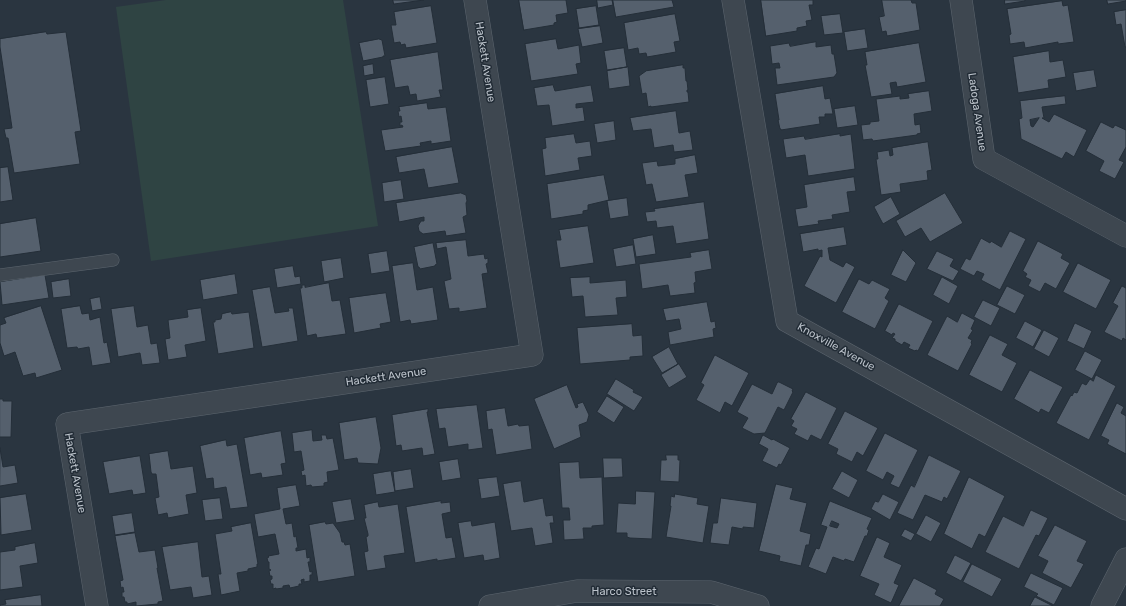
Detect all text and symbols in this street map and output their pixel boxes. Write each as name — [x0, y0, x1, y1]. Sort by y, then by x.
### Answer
street label: Hackett Avenue — [472, 21, 498, 103]
street label: Ladoga Avenue — [965, 72, 989, 152]
street label: Knoxville Avenue — [795, 320, 877, 374]
street label: Hackett Avenue — [345, 365, 427, 389]
street label: Hackett Avenue — [61, 432, 89, 514]
street label: Harco Street — [592, 585, 656, 599]

